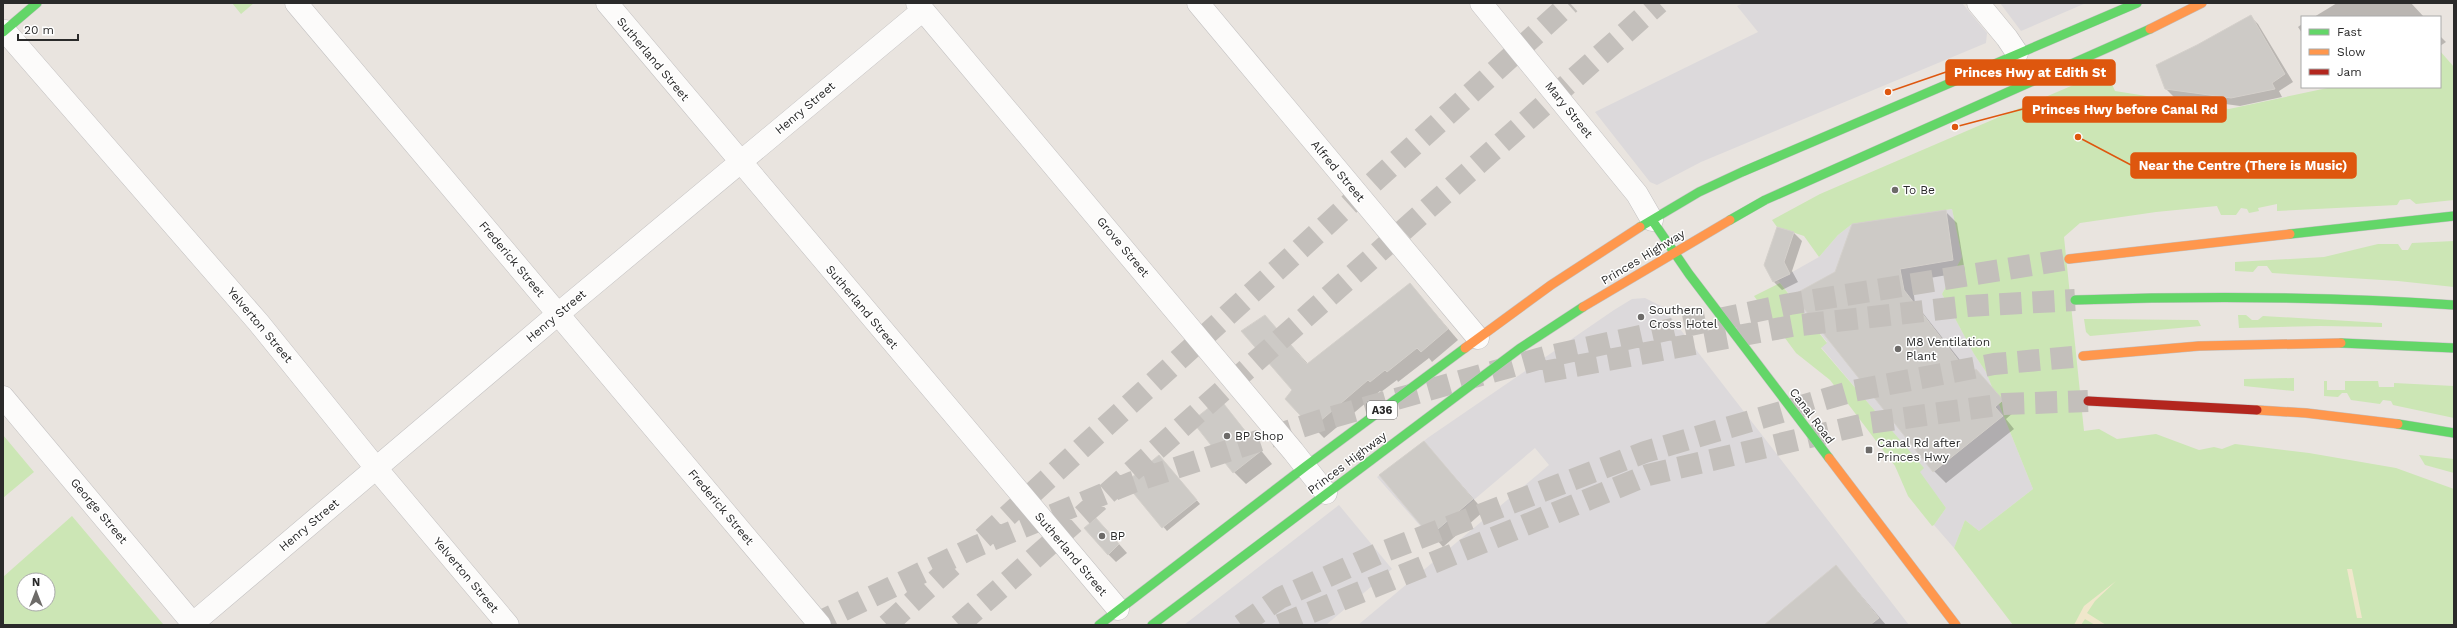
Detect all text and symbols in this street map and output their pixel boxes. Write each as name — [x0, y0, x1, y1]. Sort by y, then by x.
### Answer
street label: Sutherland Street — [614, 14, 692, 104]
scale bar — [18, 16, 78, 42]
legend — [2301, 16, 2441, 88]
text: 20 m — [24, 23, 54, 37]
text: Fast — [2337, 25, 2362, 39]
text: Slow — [2337, 45, 2365, 59]
callout: Princes Hwy at Edith St — [1946, 60, 2115, 85]
text: Princes Hwy at Edith St — [1954, 65, 2106, 80]
text: Jam — [2337, 65, 2362, 79]
street label: Henry Street — [772, 79, 838, 137]
street label: Mary Street — [1542, 79, 1596, 141]
callout: Princes Hwy before Canal Rd — [2023, 97, 2226, 122]
text: Princes Hwy before Canal Rd — [2032, 102, 2218, 117]
street label: Alfred Street — [1308, 138, 1368, 204]
callout: Near the Centre (There is Music) — [2131, 153, 2356, 178]
text: Near the Centre (There is Music) — [2139, 158, 2347, 173]
place label: To Be — [1903, 183, 1935, 197]
marker: To Be — [1890, 185, 1900, 195]
street label: Grove Street — [1094, 214, 1152, 280]
street label: Frederick Street — [476, 218, 548, 300]
street label: Princes Highway — [1599, 226, 1688, 288]
street label: Sutherland Street — [823, 262, 901, 352]
street label: Yelverton Street — [224, 285, 296, 365]
street label: Henry Street — [523, 287, 589, 345]
place label: Southern Cross Hotel — [1649, 303, 1718, 331]
marker: Southern Cross Hotel — [1636, 312, 1646, 322]
place label: M8 Ventilation Plant — [1906, 335, 1990, 363]
marker: M8 Ventilation Plant — [1893, 344, 1903, 354]
street label: Canal Road — [1787, 385, 1837, 447]
road number: A36 — [1367, 401, 1397, 419]
street label: Princes Highway — [1305, 428, 1390, 497]
place label: BP Shop — [1235, 429, 1284, 443]
marker: BP Shop — [1222, 431, 1232, 441]
place label: Canal Rd after Princes Hwy — [1877, 436, 1961, 464]
marker: Canal Rd after Princes Hwy — [1864, 445, 1874, 455]
street label: Frederick Street — [685, 466, 757, 548]
street label: George Street — [68, 475, 130, 547]
street label: Henry Street — [276, 496, 342, 554]
street label: Sutherland Street — [1032, 509, 1110, 599]
place label: BP — [1110, 529, 1125, 543]
marker: BP — [1097, 531, 1107, 541]
street label: Yelverton Street — [430, 535, 502, 615]
north arrow — [16, 572, 56, 612]
text: N — [32, 576, 40, 589]

